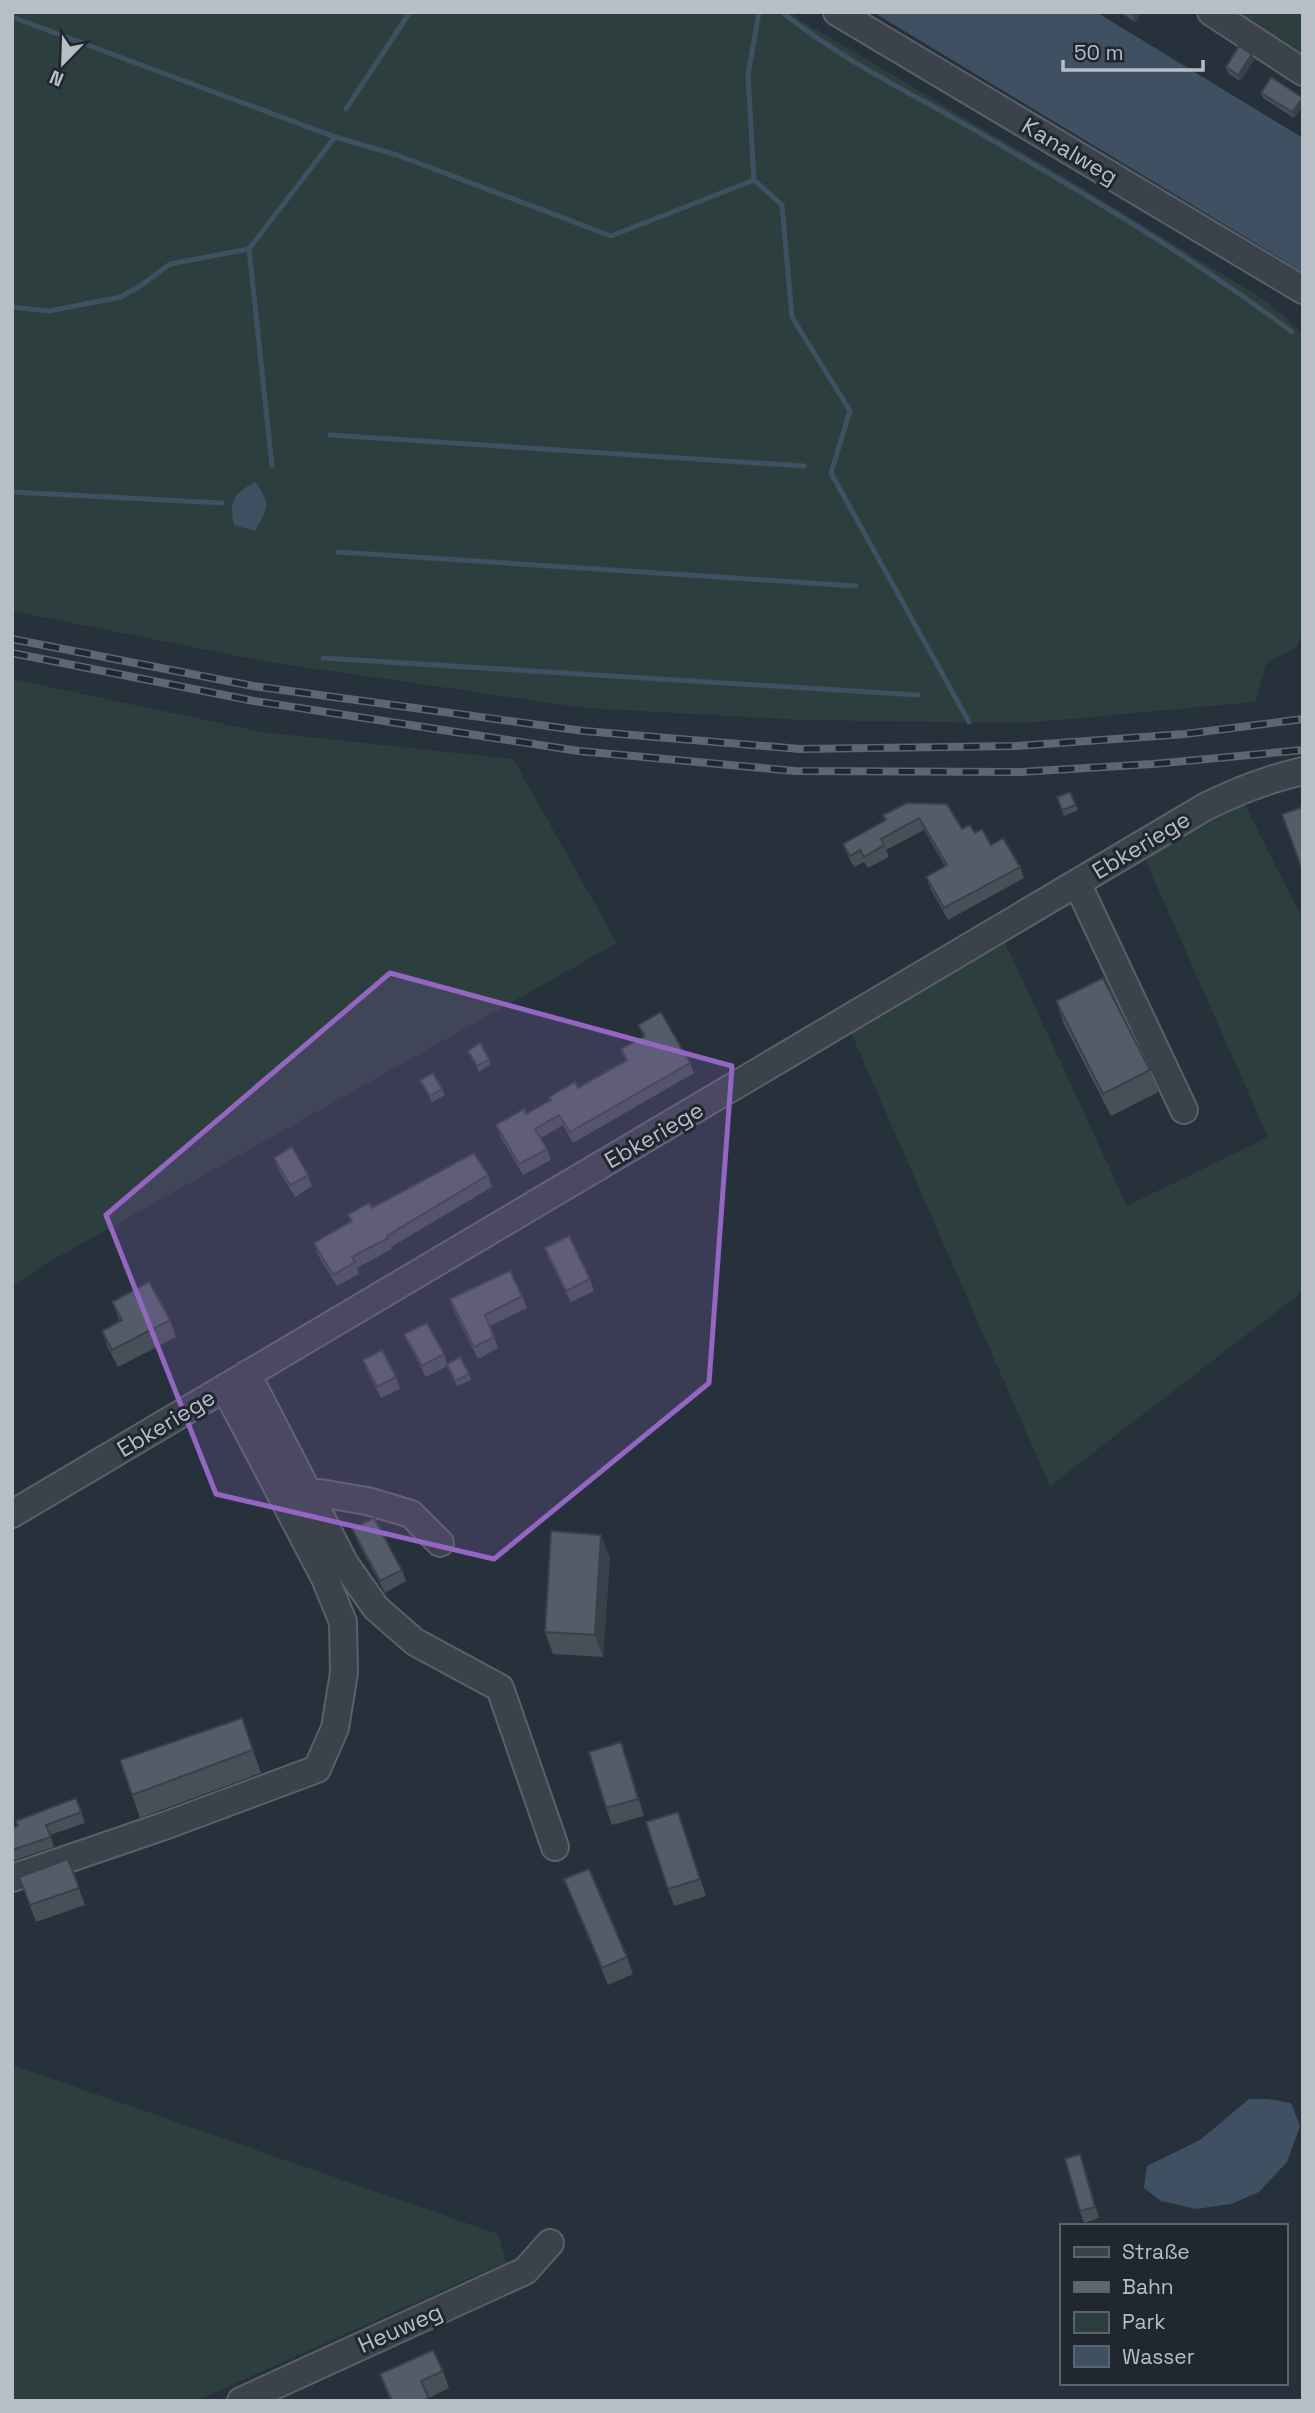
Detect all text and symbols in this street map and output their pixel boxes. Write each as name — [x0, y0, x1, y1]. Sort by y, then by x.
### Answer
north arrow — [28, 28, 98, 98]
scale bar — [1063, 28, 1203, 72]
text: 50 m — [1074, 39, 1124, 66]
text: N — [46, 64, 67, 92]
street label: Kanalweg — [1017, 111, 1123, 191]
street label: Ebkeriege — [1086, 804, 1196, 886]
street label: Ebkeriege — [599, 1095, 709, 1175]
street label: Ebkeriege — [111, 1382, 221, 1464]
legend — [1060, 2224, 1287, 2385]
text: Straße — [1122, 2238, 1190, 2265]
text: Bahn — [1122, 2273, 1174, 2300]
street label: Heuweg — [353, 2296, 447, 2360]
text: Park — [1122, 2308, 1166, 2335]
text: Wasser — [1122, 2343, 1195, 2370]

